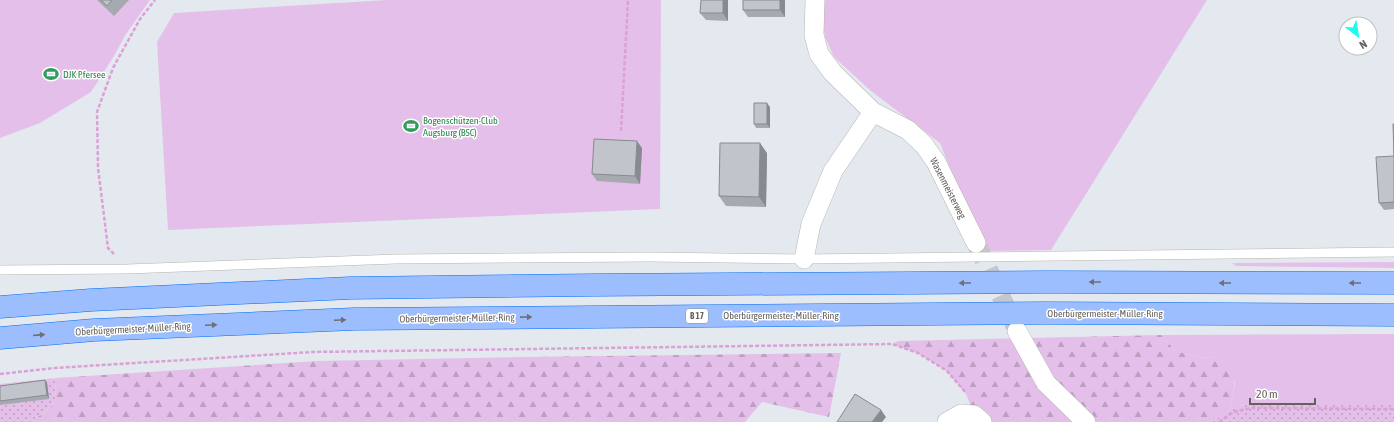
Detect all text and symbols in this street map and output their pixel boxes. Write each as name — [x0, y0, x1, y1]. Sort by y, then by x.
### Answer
north arrow — [1338, 16, 1378, 56]
text: N — [1357, 38, 1369, 51]
sports icon: DJK Pfersee — [42, 65, 60, 83]
place label: DJK Pfersee — [63, 69, 106, 80]
place label: Bogenschützen-Club Augsburg (BSC) — [423, 115, 498, 138]
sports icon: Bogenschützen-Club Augsburg (BSC) — [402, 117, 420, 135]
street label: Wasenmeisterweg — [928, 156, 968, 221]
one-way arrow — [1088, 279, 1101, 285]
one-way arrow — [958, 280, 971, 286]
one-way arrow — [1218, 280, 1231, 286]
one-way arrow — [1348, 280, 1361, 286]
street label: Oberbürgermeister-Müller-Ring — [1047, 308, 1163, 319]
road number: B 17 — [686, 309, 708, 323]
street label: Oberbürgermeister-Müller-Ring — [723, 310, 839, 321]
street label: Oberbürgermeister-Müller-Ring — [399, 311, 515, 325]
one-way arrow — [520, 314, 533, 320]
one-way arrow — [334, 316, 346, 323]
street label: Oberbürgermeister-Müller-Ring — [75, 320, 192, 338]
one-way arrow — [205, 321, 217, 328]
one-way arrow — [33, 332, 45, 338]
scale bar — [1250, 380, 1315, 406]
text: 20 m — [1256, 387, 1278, 401]

